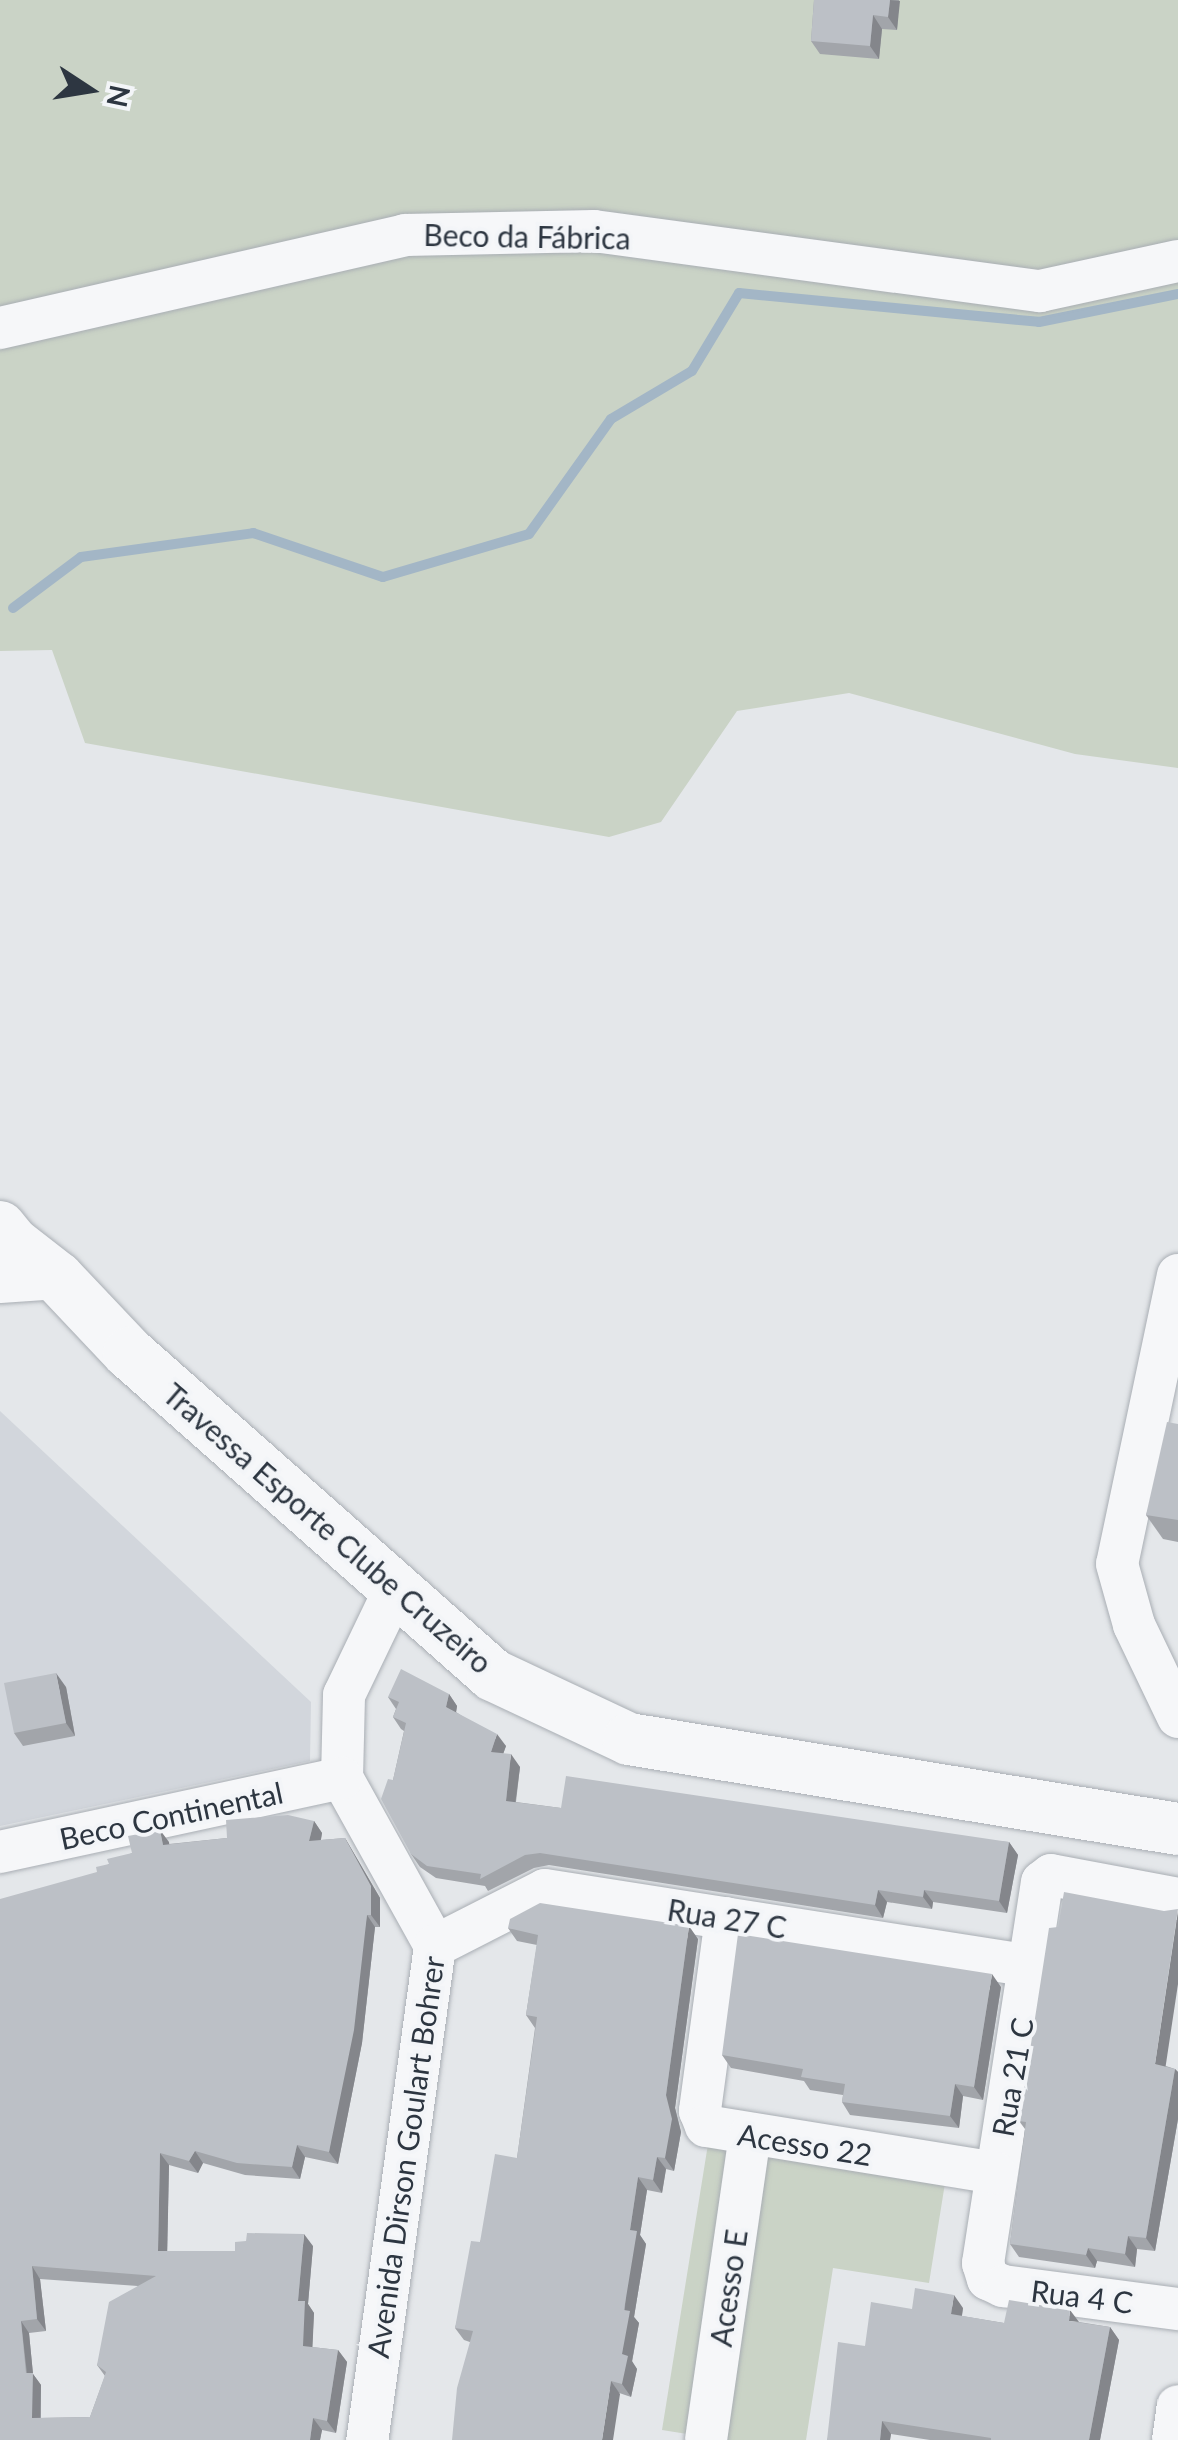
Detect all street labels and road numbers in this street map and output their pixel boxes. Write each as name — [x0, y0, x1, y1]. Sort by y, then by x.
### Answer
street label: Beco da Fábrica — [423, 216, 631, 256]
street label: Travessa Esporte Clube Cruzeiro — [156, 1375, 500, 1681]
street label: Beco Continental — [56, 1774, 286, 1856]
street label: Rua 27 C — [665, 1891, 789, 1945]
street label: Avenida Dirson Goulart Bohrer — [359, 1954, 451, 2360]
street label: Rua 21 C — [984, 2015, 1040, 2139]
street label: Acesso 22 — [735, 2116, 875, 2172]
street label: Acesso E — [702, 2227, 754, 2349]
street label: Rua 4 C — [1029, 2272, 1135, 2320]

